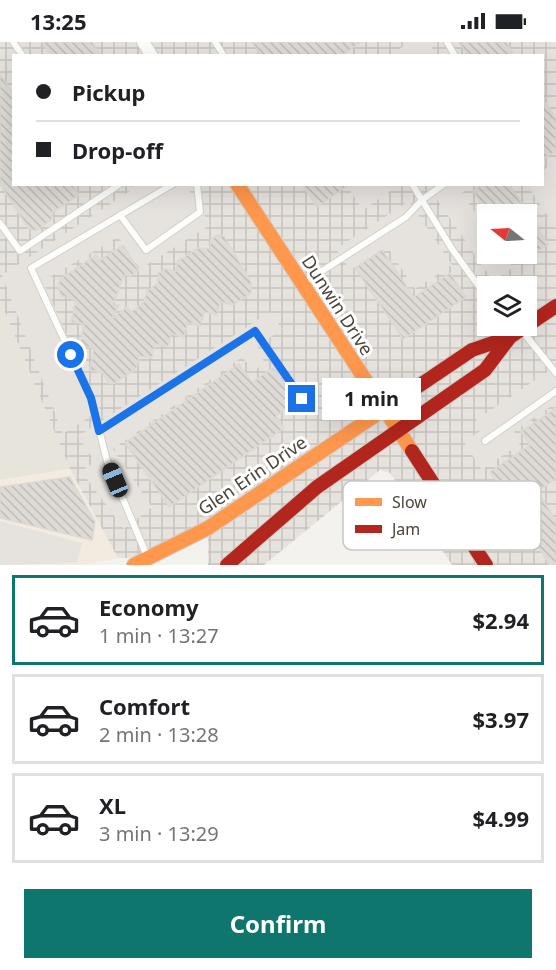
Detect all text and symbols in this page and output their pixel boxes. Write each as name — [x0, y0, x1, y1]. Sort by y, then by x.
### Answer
text: 13:25 — [30, 6, 87, 36]
text: Pickup — [72, 77, 145, 107]
text: Drop-off — [72, 135, 163, 165]
north arrow — [477, 204, 537, 264]
map controls — [477, 204, 537, 336]
street label: Dunwin Drive — [297, 250, 379, 360]
button: layers — [477, 276, 537, 336]
route start — [57, 341, 84, 368]
callout: 1 min — [323, 378, 422, 420]
route end — [288, 385, 315, 412]
text: 1 min — [344, 385, 399, 412]
street label: Glen Erin Drive — [193, 430, 311, 520]
car — [100, 460, 130, 500]
legend — [343, 481, 541, 550]
text: Slow — [392, 491, 427, 513]
text: Jam — [390, 518, 420, 540]
text: Economy — [99, 592, 198, 622]
icon: car — [27, 593, 81, 647]
text: $2.94 — [472, 605, 529, 635]
text: 1 min · 13:27 — [99, 622, 219, 649]
text: Comfort — [99, 691, 190, 721]
icon: car — [27, 692, 81, 746]
text: $3.97 — [472, 704, 529, 734]
text: 2 min · 13:28 — [99, 721, 219, 748]
text: XL — [99, 790, 126, 820]
icon: car — [27, 791, 81, 845]
text: $4.99 — [472, 803, 529, 833]
text: 3 min · 13:29 — [99, 820, 219, 847]
button: Confirm — [24, 889, 532, 958]

